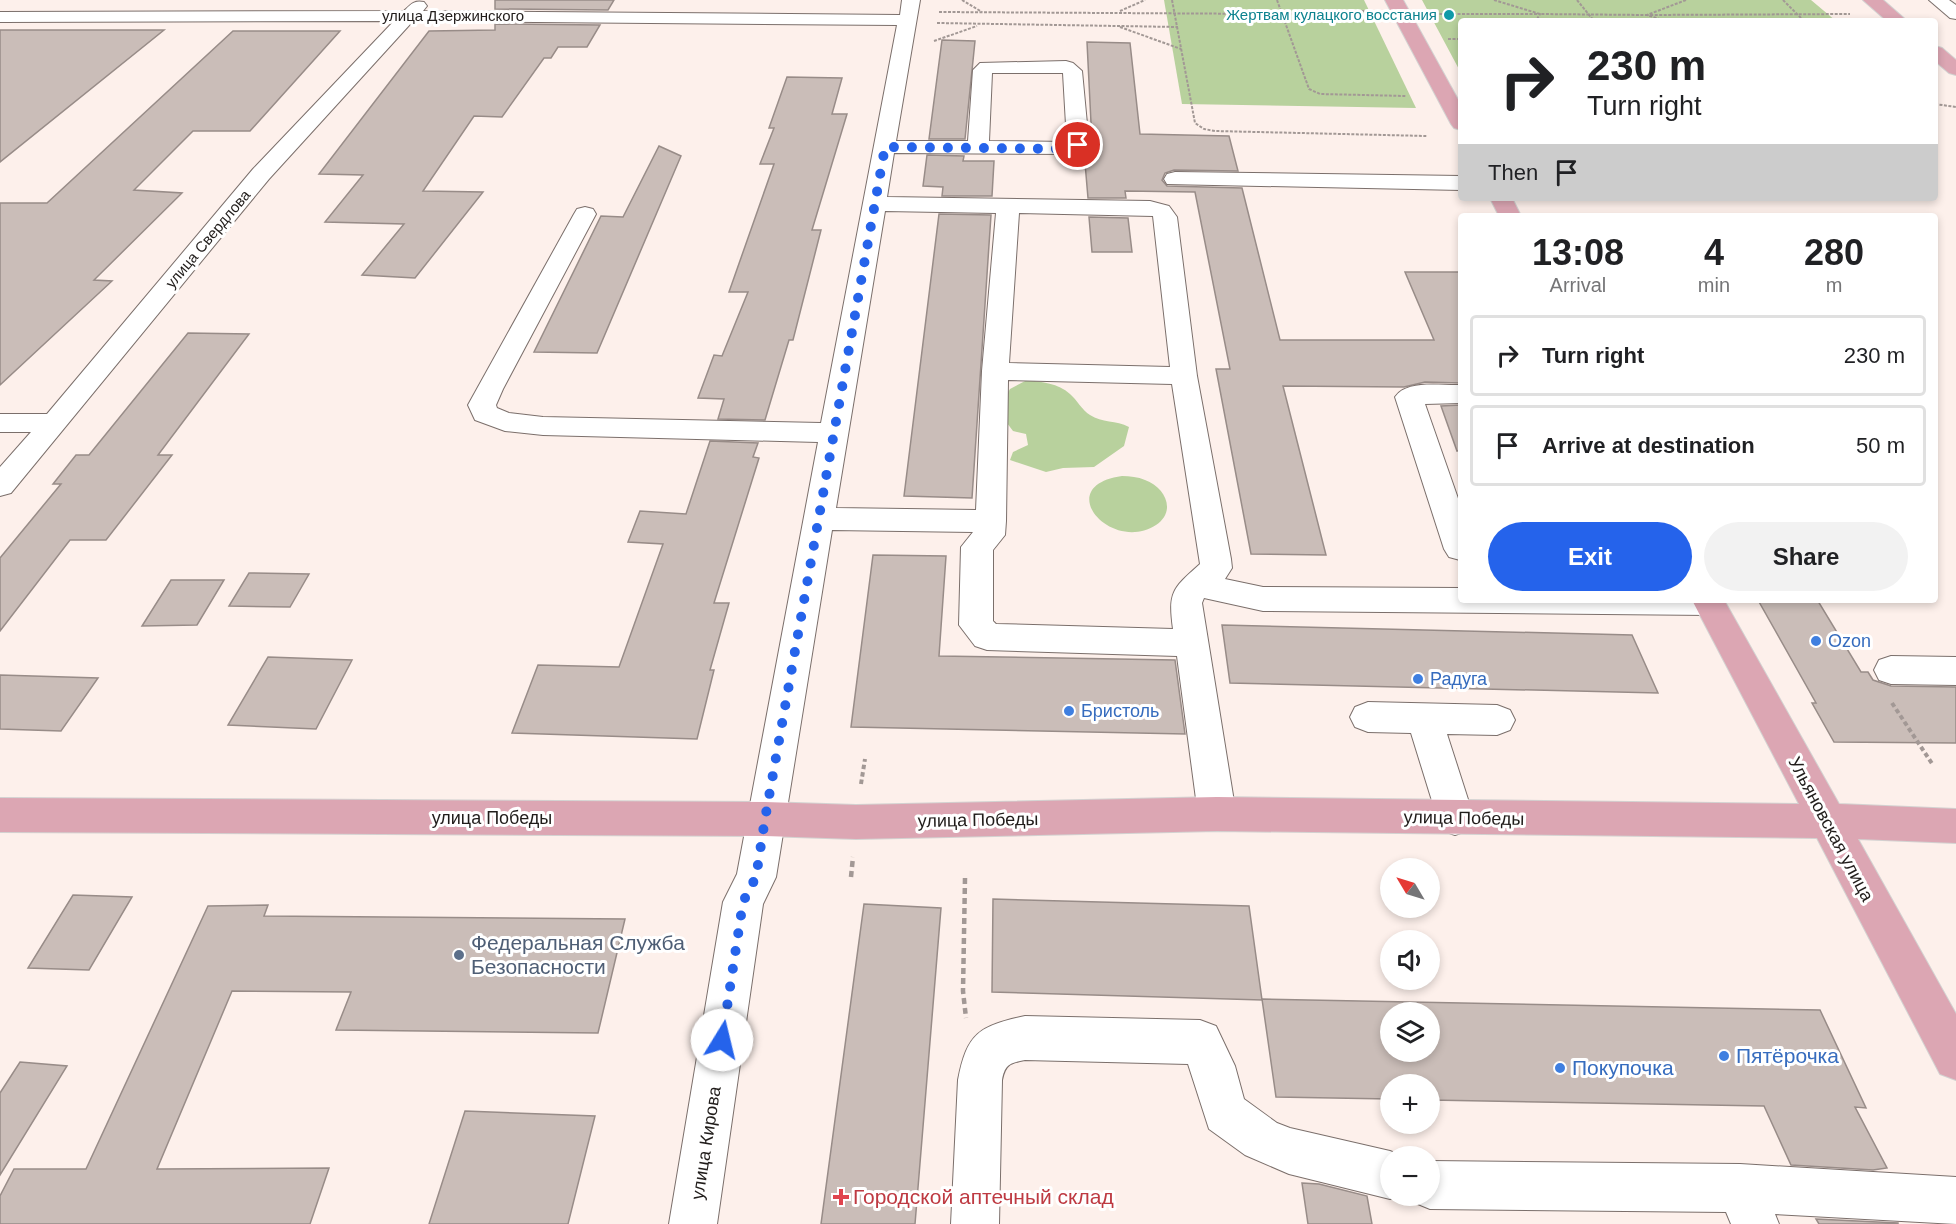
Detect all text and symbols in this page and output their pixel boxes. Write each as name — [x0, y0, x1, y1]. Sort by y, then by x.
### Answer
place label: Жертвам кулацкого восстания — [1226, 6, 1437, 23]
street label: улица Дзержинского — [382, 7, 524, 24]
marker: Жертвам кулацкого восстания — [1442, 8, 1456, 22]
icon: right — [1488, 42, 1566, 120]
text: 230 m — [1587, 42, 1706, 89]
text: Turn right — [1587, 91, 1702, 121]
pin — [1052, 119, 1103, 170]
icon: arrive — [1061, 128, 1094, 161]
icon: arrive — [1550, 156, 1583, 189]
text: Then — [1488, 160, 1538, 185]
street label: улица Свердлова — [162, 186, 254, 291]
text: 13:08 — [1532, 232, 1624, 273]
text: 4 — [1704, 232, 1724, 273]
text: 280 — [1804, 232, 1864, 273]
text: Arrival — [1550, 274, 1606, 296]
text: min — [1698, 274, 1730, 296]
text: m — [1826, 274, 1842, 296]
icon: right — [1491, 339, 1524, 372]
text: Turn right — [1542, 343, 1644, 368]
text: 230 m — [1844, 343, 1905, 368]
icon: arrive — [1491, 429, 1524, 462]
text: Arrive at destination — [1542, 433, 1755, 458]
text: 50 m — [1856, 433, 1905, 458]
button: Exit — [1488, 522, 1692, 591]
button: Share — [1704, 522, 1908, 591]
place label: Ozon — [1828, 631, 1871, 651]
marker: Ozon — [1809, 634, 1823, 648]
place label: Радуга — [1430, 669, 1488, 689]
marker: Радуга — [1411, 672, 1425, 686]
place label: Бристоль — [1081, 701, 1159, 721]
marker: Бристоль — [1062, 704, 1076, 718]
street label: Ульяновская улица — [1784, 753, 1878, 906]
street label: улица Победы — [1404, 807, 1524, 829]
street label: улица Победы — [432, 808, 552, 828]
street label: улица Победы — [918, 809, 1038, 831]
north arrow — [1380, 858, 1440, 918]
map controls — [1380, 858, 1440, 1206]
button: sound — [1380, 930, 1440, 990]
place label: Федеральная Служба Безопасности — [471, 931, 685, 978]
marker: Федеральная Служба Безопасности — [452, 948, 466, 962]
button: layers — [1380, 1002, 1440, 1062]
position arrow — [690, 1008, 754, 1072]
place label: Пятёрочка — [1736, 1044, 1839, 1067]
marker: Пятёрочка — [1717, 1049, 1731, 1063]
place label: Покупочка — [1572, 1056, 1674, 1079]
marker: Покупочка — [1553, 1061, 1567, 1075]
button: + — [1380, 1074, 1440, 1134]
street label: улица Кирова — [687, 1084, 725, 1201]
button: − — [1380, 1146, 1440, 1206]
place label: Городской аптечный склад — [853, 1185, 1114, 1208]
marker: Городской аптечный склад — [834, 1190, 848, 1204]

